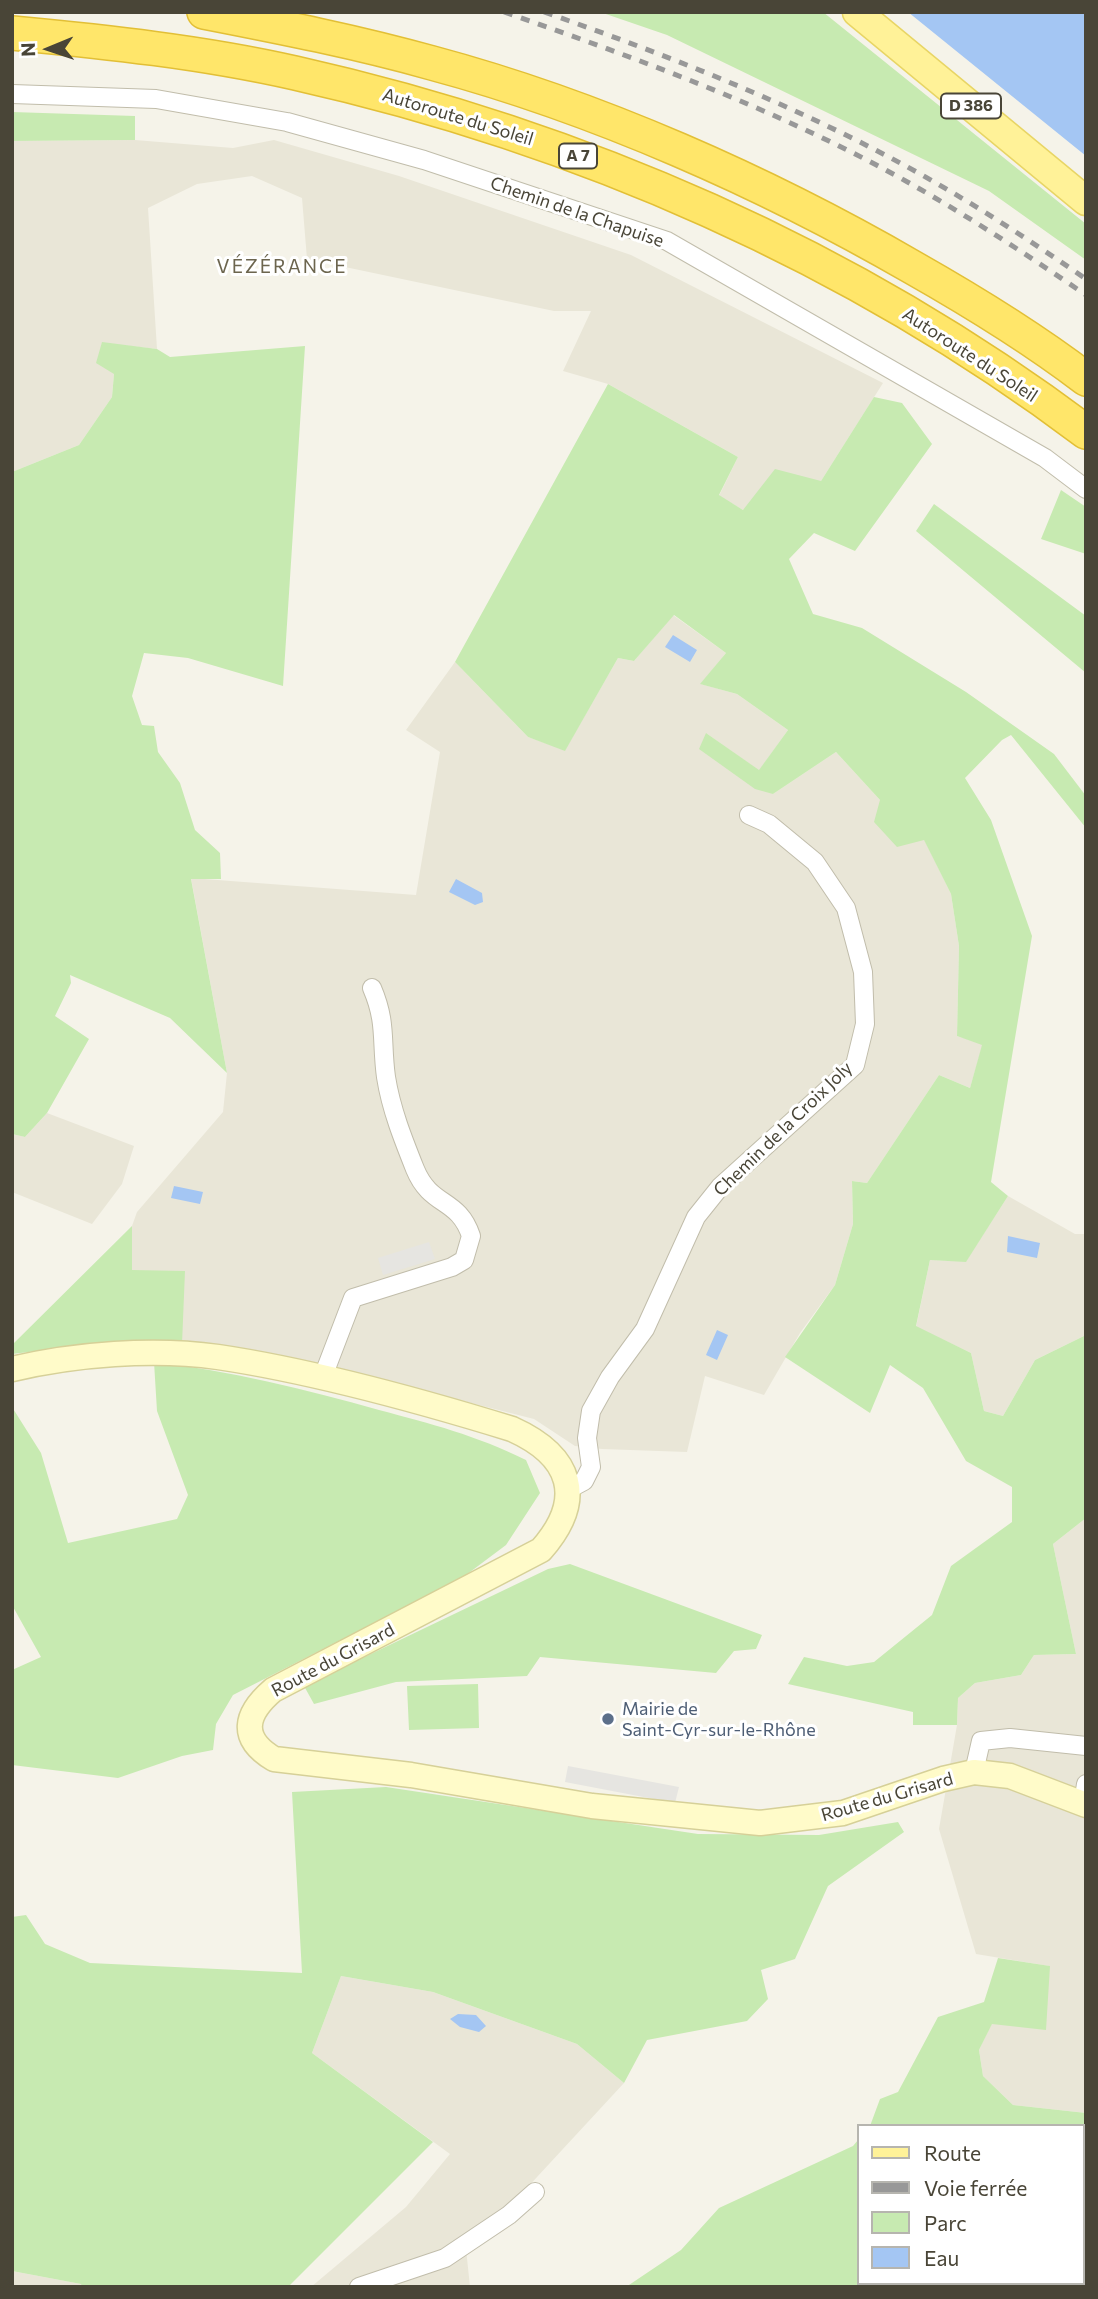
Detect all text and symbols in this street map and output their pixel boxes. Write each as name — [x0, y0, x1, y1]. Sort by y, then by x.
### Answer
north arrow — [14, 14, 84, 84]
text: N — [16, 42, 39, 57]
street label: Autoroute du Soleil — [380, 84, 536, 150]
road number: D 386 — [941, 94, 1001, 118]
road number: A 7 — [559, 144, 597, 168]
street label: Chemin de la Chapuise — [487, 172, 667, 252]
district label: VÉZÉRANCE — [218, 256, 346, 278]
street label: Autoroute du Soleil — [898, 303, 1042, 407]
street label: Chemin de la Croix Joly — [709, 1057, 857, 1201]
street label: Route du Grisard — [268, 1618, 398, 1702]
place label: Mairie de Saint-Cyr-sur-le-Rhône — [622, 1698, 816, 1740]
marker: Mairie de Saint-Cyr-sur-le-Rhône — [600, 1711, 616, 1727]
street label: Route du Grisard — [819, 1768, 955, 1826]
legend — [856, 2124, 1084, 2285]
text: Route — [924, 2140, 981, 2165]
text: Voie ferrée — [924, 2175, 1027, 2200]
text: Parc — [924, 2210, 967, 2235]
text: Eau — [924, 2245, 959, 2270]

